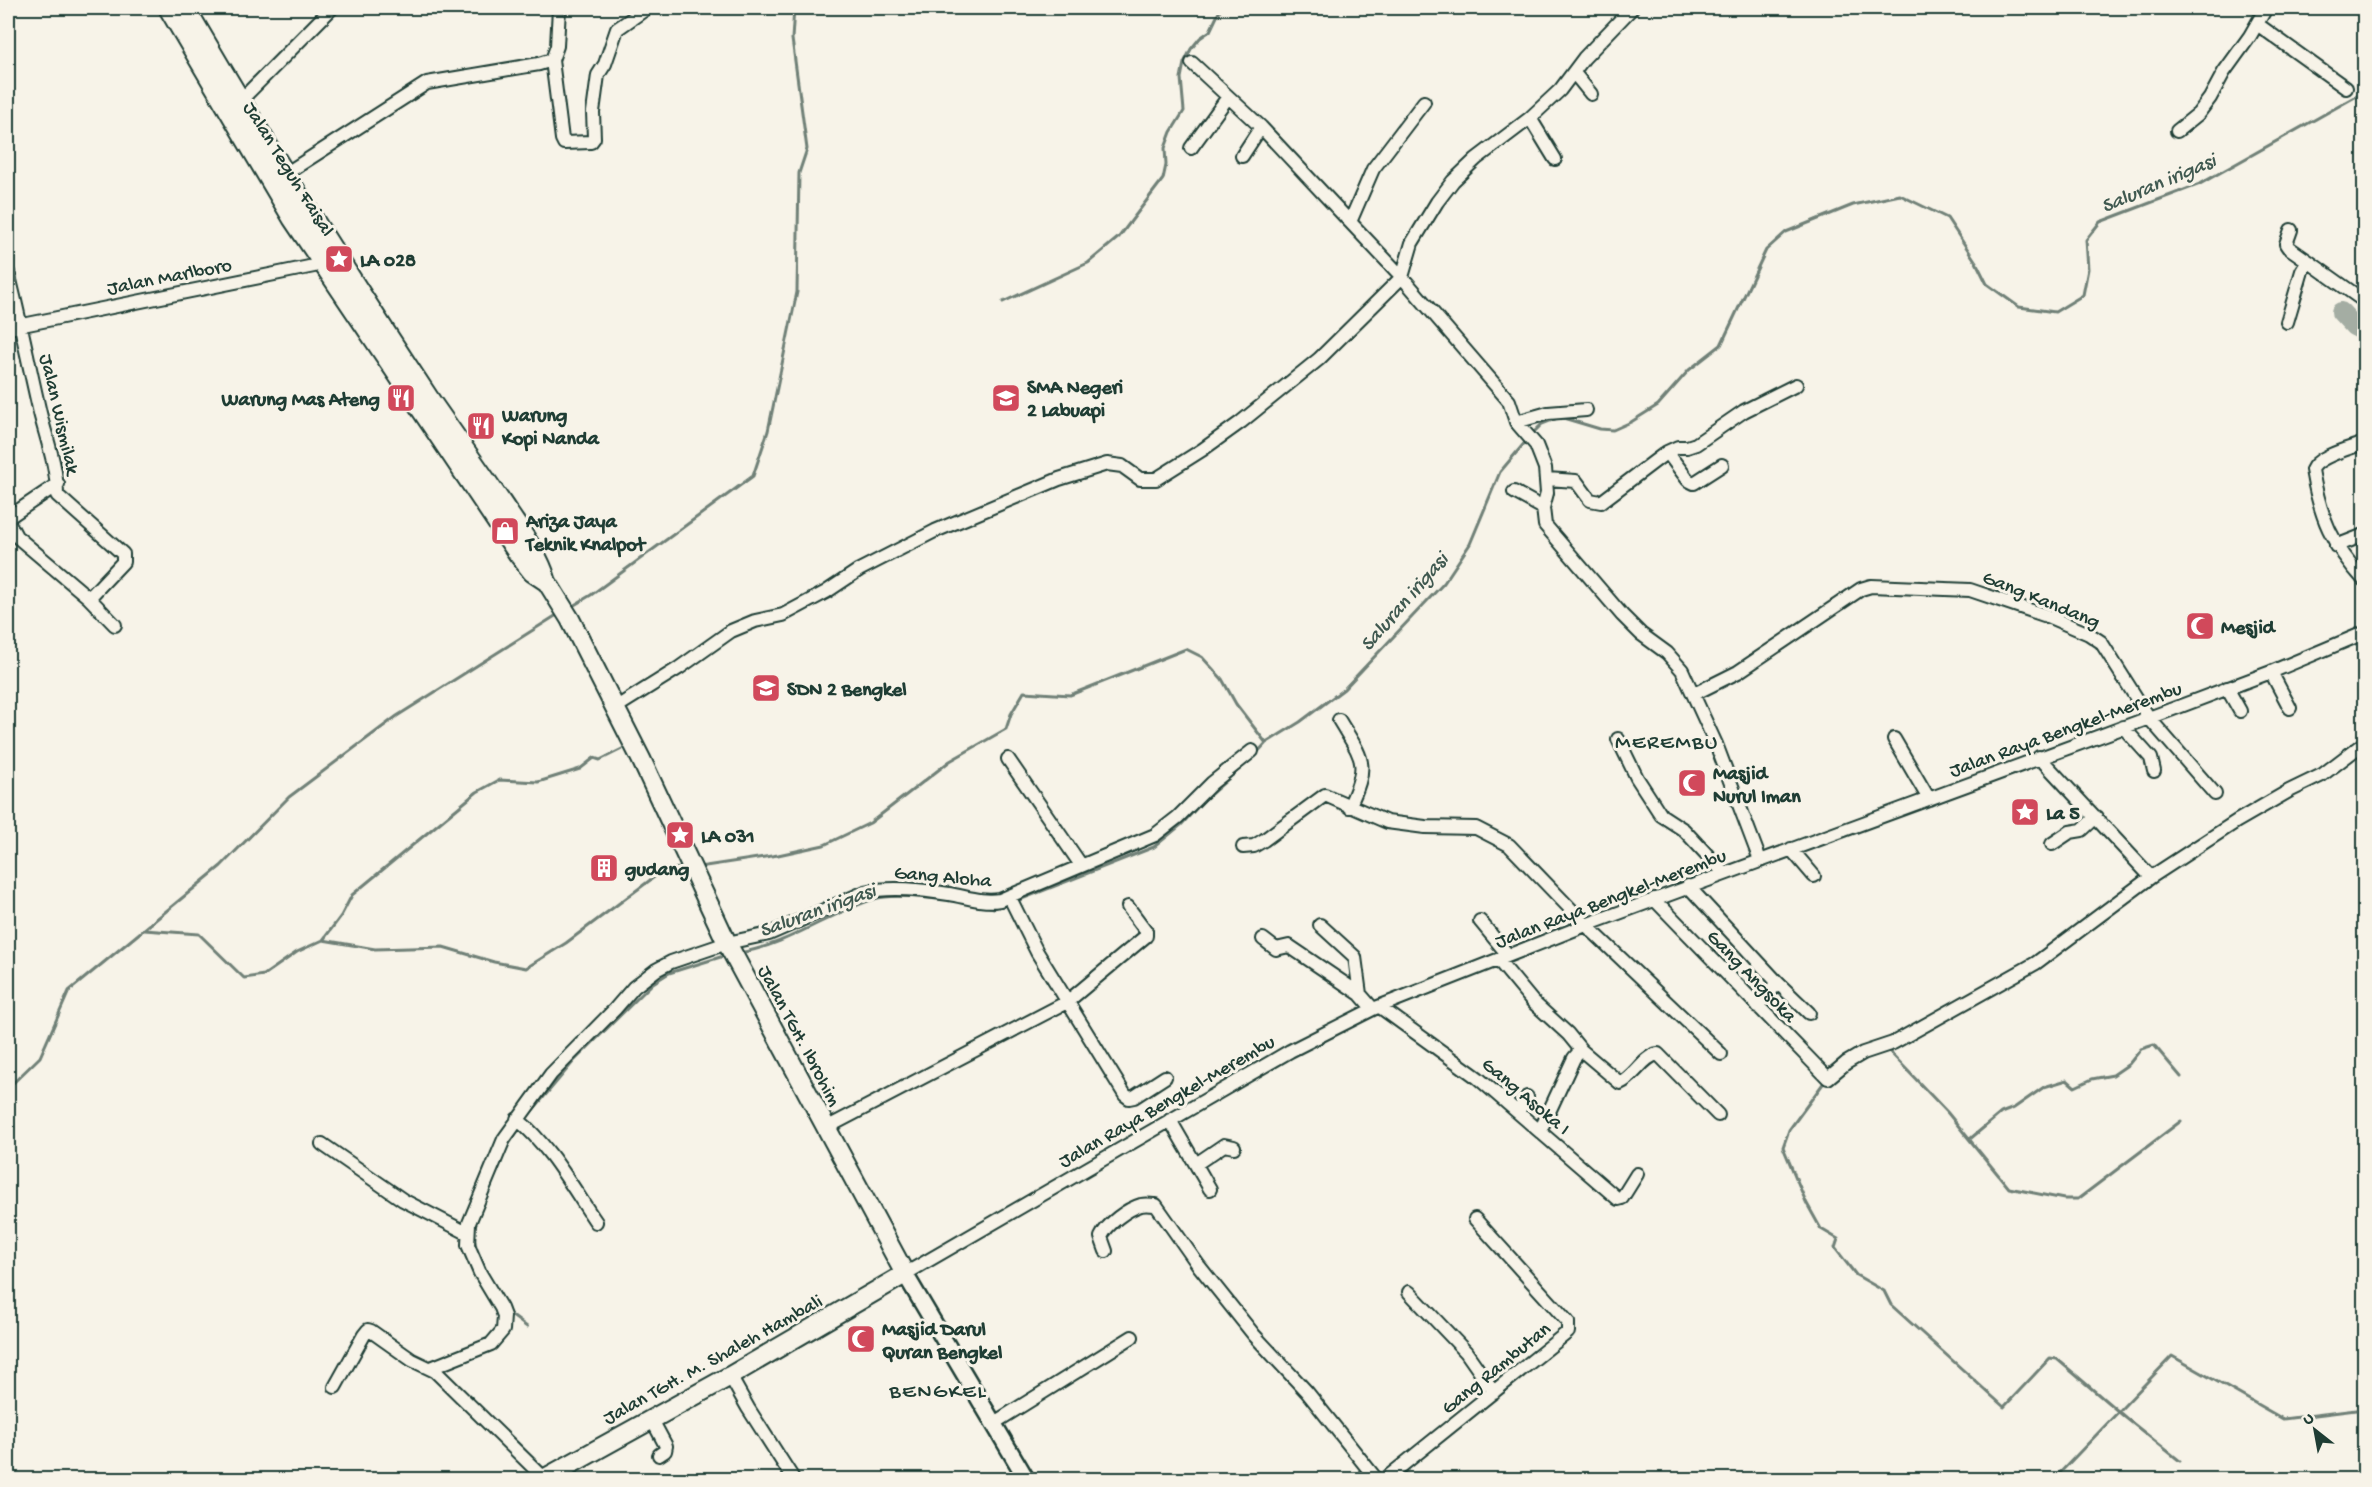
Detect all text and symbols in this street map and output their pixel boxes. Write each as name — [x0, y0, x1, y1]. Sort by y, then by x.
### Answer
street label: Jalan Teguh Faisal — [236, 98, 338, 241]
water label: Saluran irigasi — [2098, 149, 2223, 221]
place icon: LA 028 — [323, 243, 355, 275]
place label: LA 028 — [360, 251, 416, 274]
street label: Jalan Marlboro — [105, 255, 234, 302]
street label: Jalan Wismilak — [33, 352, 83, 479]
place label: SMA Negeri 2 Labuapi — [1027, 378, 1123, 424]
restaurant icon: Warung Mas Ateng — [385, 382, 417, 414]
school or university icon: SMA Negeri 2 Labuapi — [990, 382, 1022, 414]
place label: Warung Mas Ateng — [221, 390, 380, 413]
place label: Warung Kopi Nanda — [501, 406, 600, 452]
restaurant icon: Warung Kopi Nanda — [465, 410, 497, 442]
place label: Ariza Jaya Teknik Knalpot — [524, 512, 647, 558]
shop icon: Ariza Jaya Teknik Knalpot — [489, 515, 521, 547]
water label: Saluran irigasi — [1356, 547, 1457, 658]
street label: Gang Kandang — [1979, 567, 2103, 635]
mosque icon: Mesjid — [2184, 610, 2216, 642]
place label: Mesjid — [2221, 618, 2277, 641]
school or university icon: SDN 2 Bengkel — [750, 672, 782, 704]
street label: Jalan Raya Bengkel-Merembu — [1947, 678, 2186, 784]
place label: SDN 2 Bengkel — [787, 680, 907, 703]
district label: MEREMBU — [1615, 731, 1719, 757]
place label: Masjid Nurul Iman — [1713, 764, 1801, 810]
mosque icon: Masjid Nurul Iman — [1676, 767, 1708, 799]
place icon: La 5 — [2009, 796, 2041, 828]
place label: La 5 — [2046, 804, 2080, 827]
place icon: LA 031 — [664, 819, 696, 851]
place label: LA 031 — [701, 827, 755, 850]
street label: Jalan Raya Bengkel-Merembu — [1492, 845, 1731, 955]
building icon: gudang — [588, 852, 620, 884]
place label: gudang — [624, 860, 689, 883]
street label: Gang Aloha — [893, 863, 993, 894]
water label: Saluran irigasi — [756, 879, 882, 945]
street label: Gang Angsoka — [1701, 926, 1801, 1029]
street label: Jalan TGH. Ibrohim — [751, 962, 845, 1111]
street label: Jalan Raya Bengkel-Merembu — [1056, 1031, 1280, 1174]
street label: Gang Asoka I — [1476, 1054, 1574, 1141]
street label: Jalan TGH. M. Shaleh Hambali — [600, 1291, 828, 1431]
street label: Gang Rambutan — [1438, 1318, 1557, 1421]
place label: Masjid Darul Quran Bengkel — [882, 1320, 1003, 1366]
mosque icon: Masjid Darul Quran Bengkel — [845, 1323, 877, 1355]
district label: BENGKEL — [888, 1380, 987, 1406]
north arrow — [2285, 1400, 2345, 1460]
text: U — [2300, 1409, 2319, 1431]

